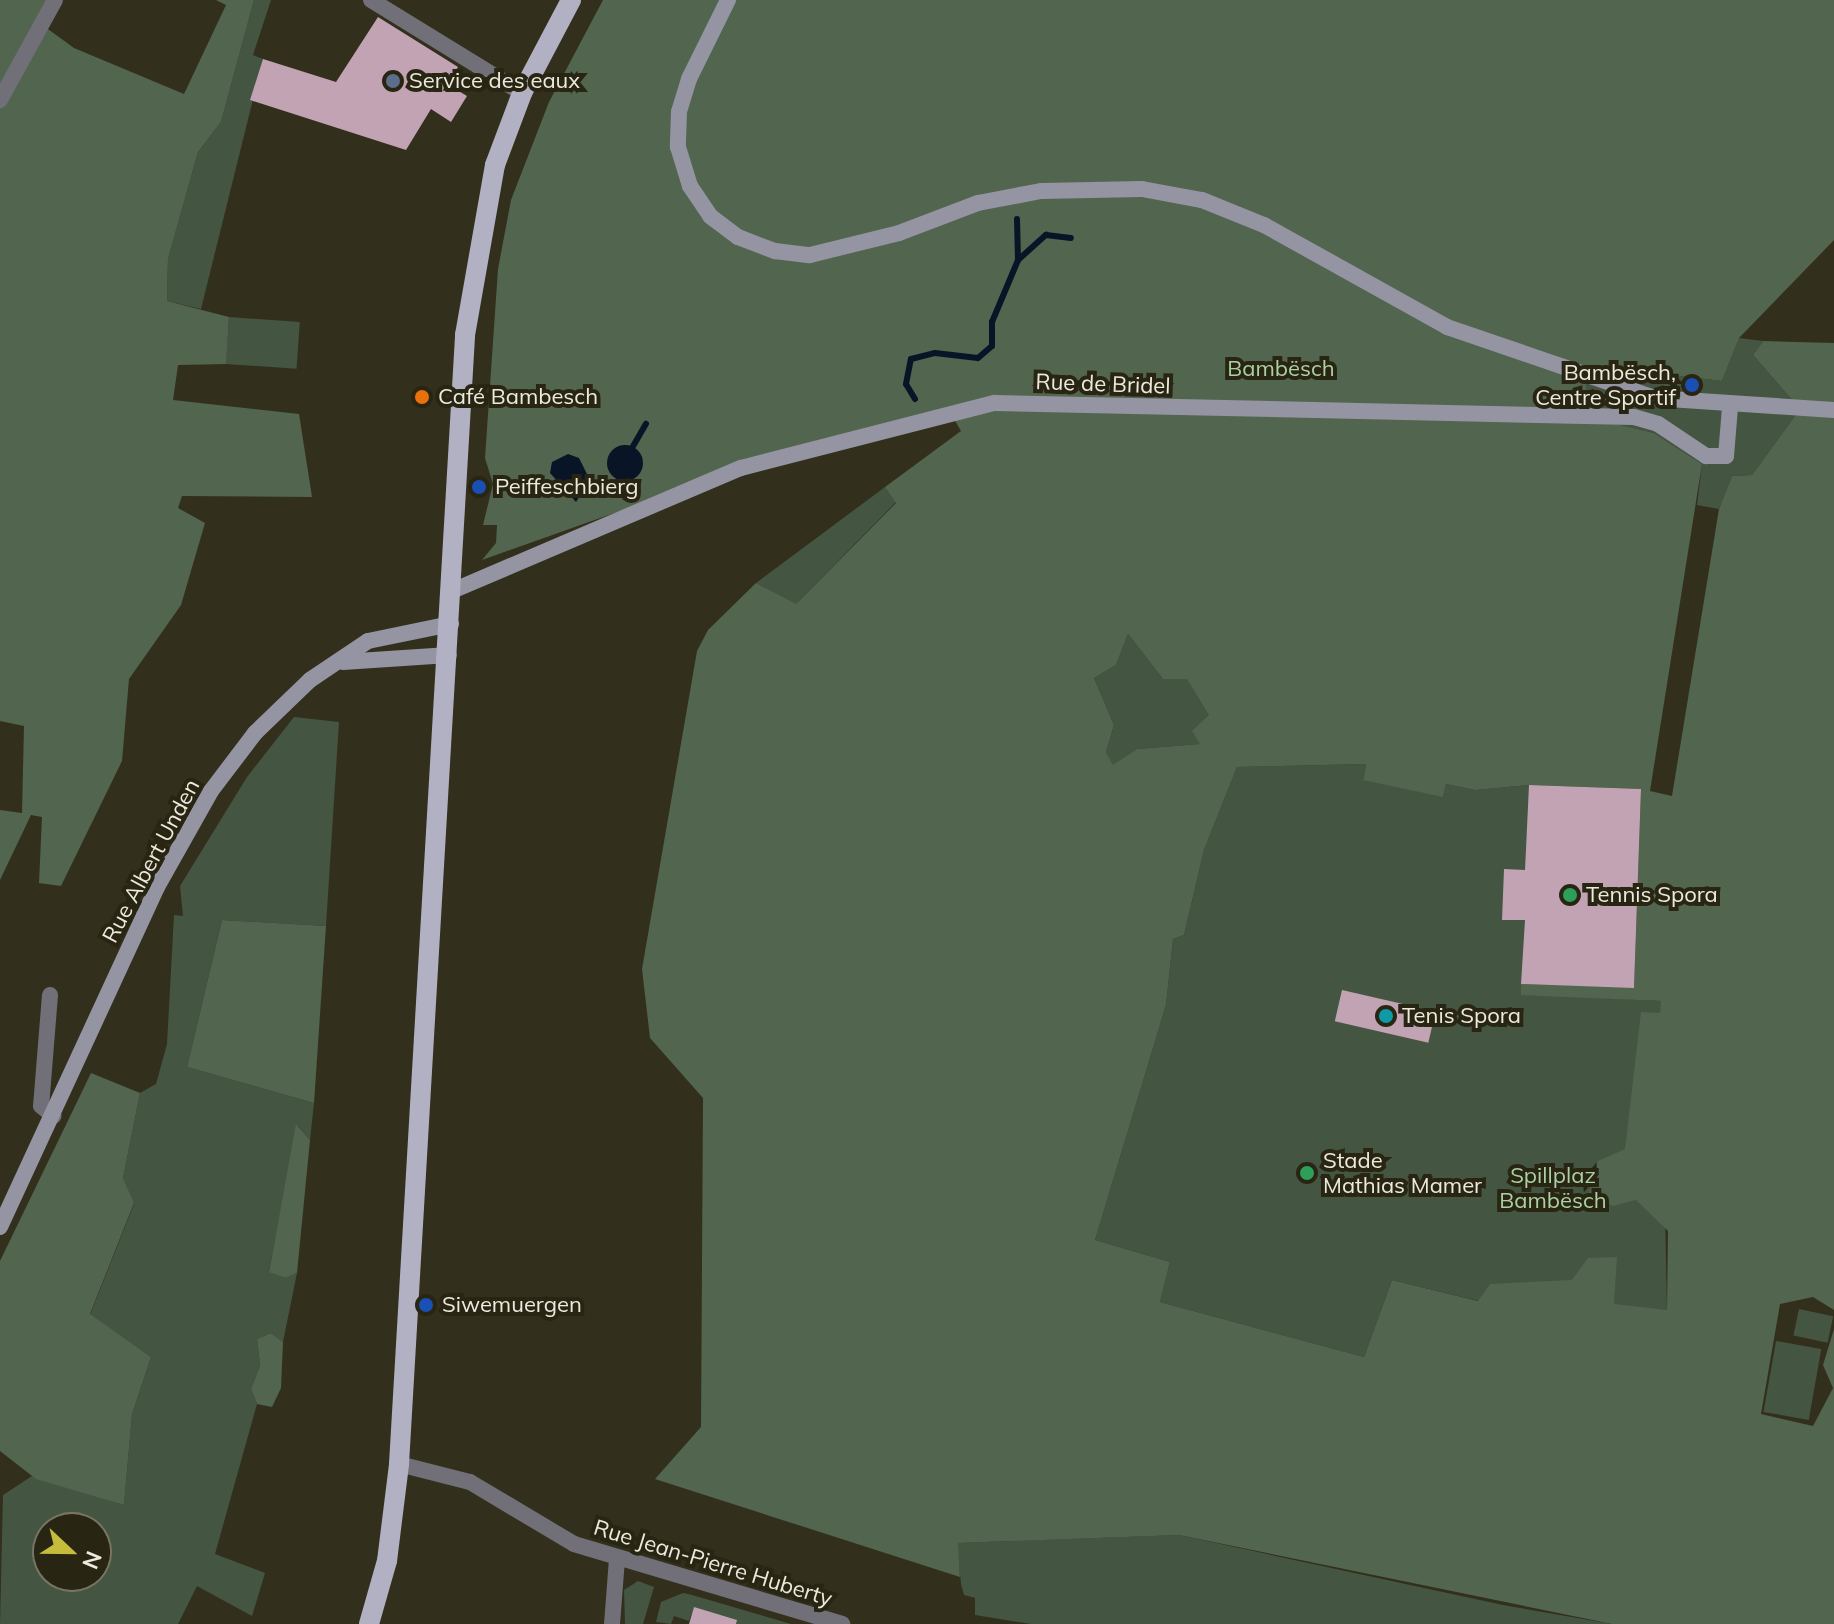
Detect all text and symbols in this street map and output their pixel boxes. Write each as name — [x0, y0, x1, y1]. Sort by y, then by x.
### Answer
place label: Service des eaux — [409, 68, 580, 94]
marker: Service des eaux — [384, 72, 402, 90]
park label: Bambësch — [1227, 356, 1335, 382]
place label: Bambësch, Centre Sportif — [1535, 359, 1676, 410]
street label: Rue de Bridel — [1035, 368, 1171, 400]
marker: Bambësch, Centre Sportif — [1683, 376, 1701, 394]
place label: Café Bambesch — [438, 384, 598, 410]
marker: Café Bambesch — [413, 388, 431, 406]
place label: Peiffeschbierg — [495, 474, 638, 500]
marker: Peiffeschbierg — [470, 478, 488, 496]
street label: Rue Albert Unden — [97, 775, 205, 947]
place label: Tennis Spora — [1586, 882, 1718, 908]
marker: Tennis Spora — [1561, 886, 1579, 904]
place label: Tenis Spora — [1402, 1003, 1521, 1029]
marker: Tenis Spora — [1377, 1007, 1395, 1025]
place label: Stade Mathias Mamer — [1323, 1147, 1482, 1198]
park label: Spillplaz Bambësch — [1499, 1162, 1607, 1214]
marker: Stade Mathias Mamer — [1298, 1164, 1316, 1182]
place label: Siwemuergen — [442, 1292, 582, 1318]
marker: Siwemuergen — [417, 1296, 435, 1314]
north arrow — [32, 1512, 112, 1592]
street label: Rue Jean-Pierre Huberty — [590, 1514, 836, 1612]
text: N — [76, 1547, 108, 1573]

